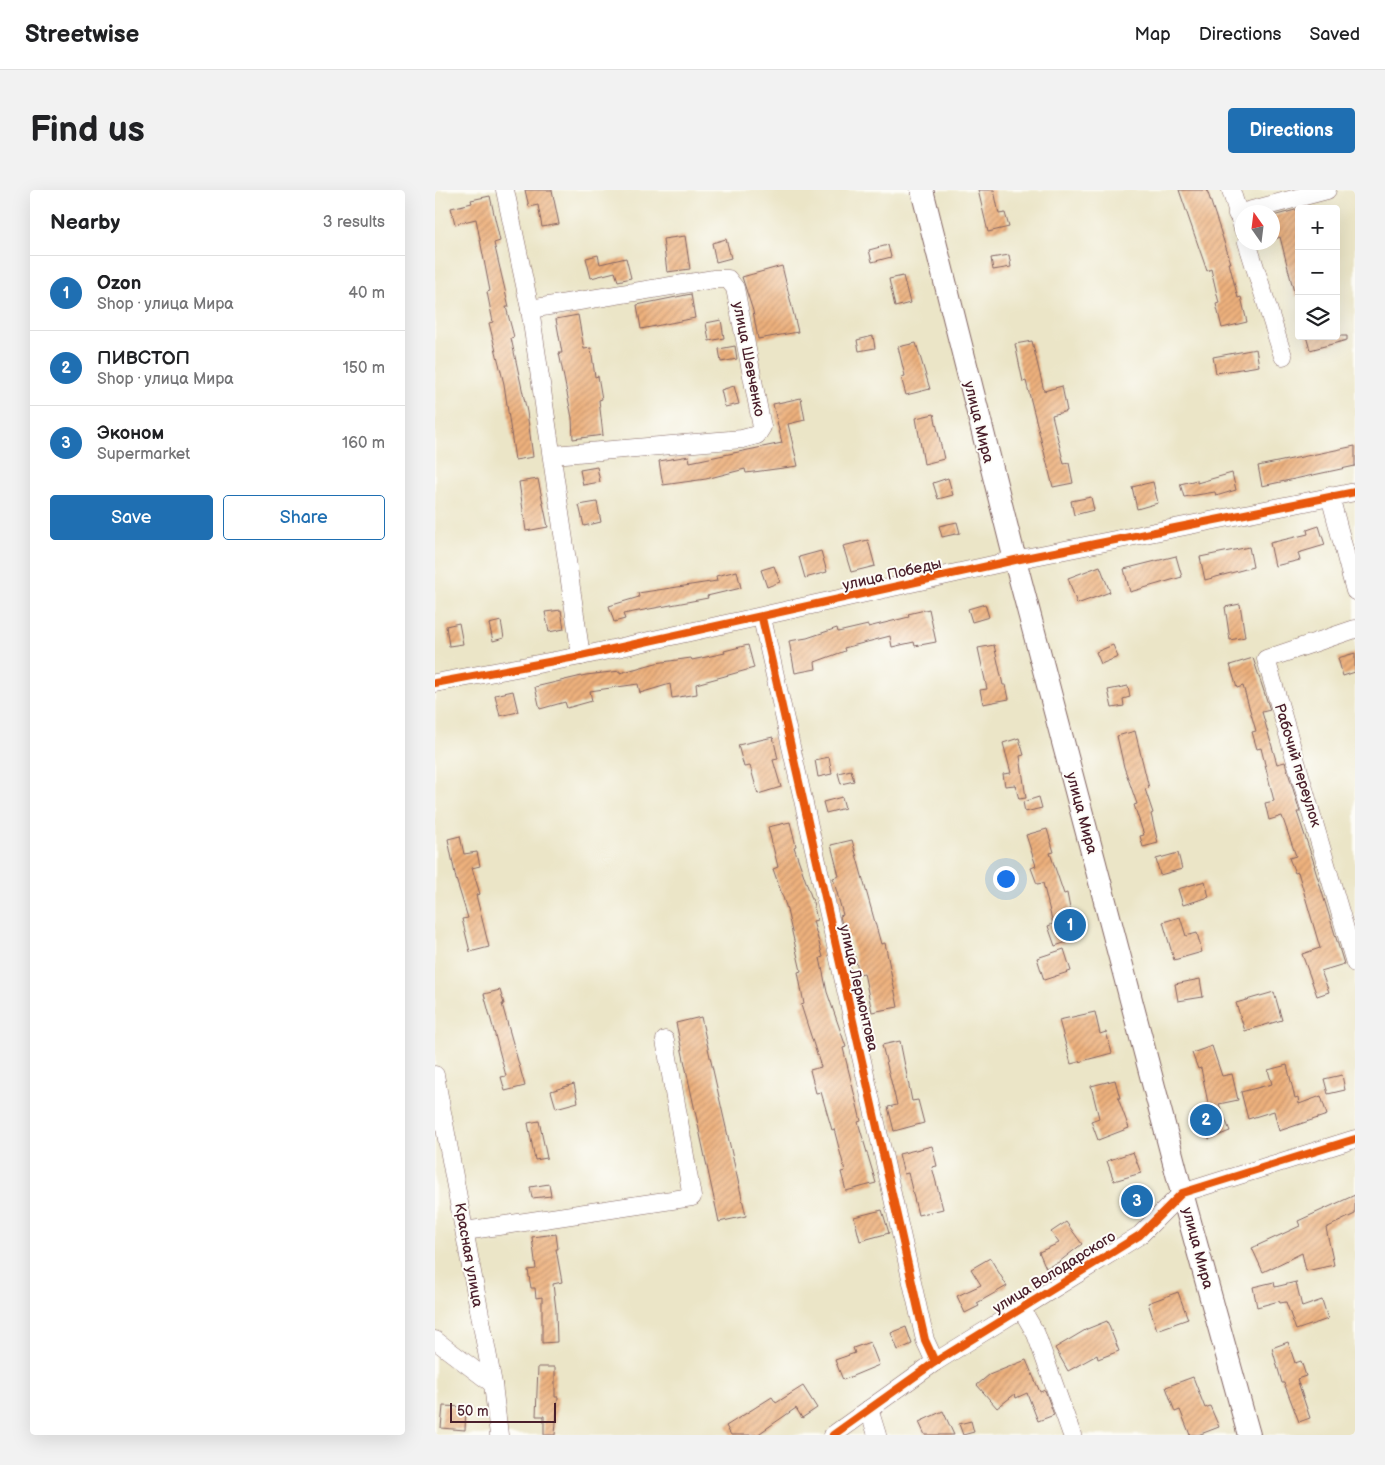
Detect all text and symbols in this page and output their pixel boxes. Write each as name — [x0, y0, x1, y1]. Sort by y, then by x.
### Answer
text: Streetwise — [25, 20, 139, 49]
text: Map — [1135, 24, 1171, 45]
text: Directions — [1199, 24, 1281, 45]
text: Saved — [1309, 24, 1360, 45]
button: Directions — [1228, 108, 1355, 153]
text: Find us — [30, 109, 145, 152]
north arrow — [1235, 205, 1280, 250]
map controls — [1295, 205, 1340, 340]
button: + — [1295, 205, 1340, 250]
text: Nearby — [50, 210, 120, 235]
text: 3 results — [323, 213, 385, 232]
button: − — [1295, 250, 1340, 295]
text: Ozon — [97, 272, 141, 295]
text: 1 — [63, 284, 69, 303]
text: 40 m — [348, 284, 385, 303]
text: Shop · улица Мира — [97, 295, 234, 314]
button: layers — [1295, 295, 1340, 340]
street label: улица Шевченко — [728, 300, 769, 418]
text: ПИВСТОП — [97, 347, 190, 370]
text: 2 — [61, 359, 71, 378]
text: 150 m — [343, 359, 385, 378]
text: Shop · улица Мира — [97, 370, 234, 389]
street label: улица Мира — [959, 379, 998, 465]
text: Эконом — [97, 422, 164, 445]
text: 3 — [61, 434, 71, 453]
text: 160 m — [342, 434, 385, 453]
text: Supermarket — [97, 445, 190, 464]
button: Save — [50, 495, 213, 540]
button: Share — [223, 495, 385, 540]
street label: улица Победы — [841, 554, 944, 595]
street label: Рабочий переулок — [1270, 701, 1325, 829]
street label: улица Мира — [1061, 770, 1102, 856]
your location — [993, 866, 1019, 892]
pin: 1 — [1054, 906, 1086, 944]
street label: улица Лермонтова — [835, 923, 882, 1053]
pin: 2 — [1190, 1101, 1222, 1139]
pin: 3 — [1121, 1182, 1153, 1220]
street label: Красная улица — [450, 1201, 487, 1309]
street label: улица Мира — [1177, 1205, 1218, 1291]
street label: улица Володарского — [989, 1227, 1119, 1318]
scale bar — [450, 1400, 556, 1423]
text: 50 m — [457, 1403, 489, 1420]

